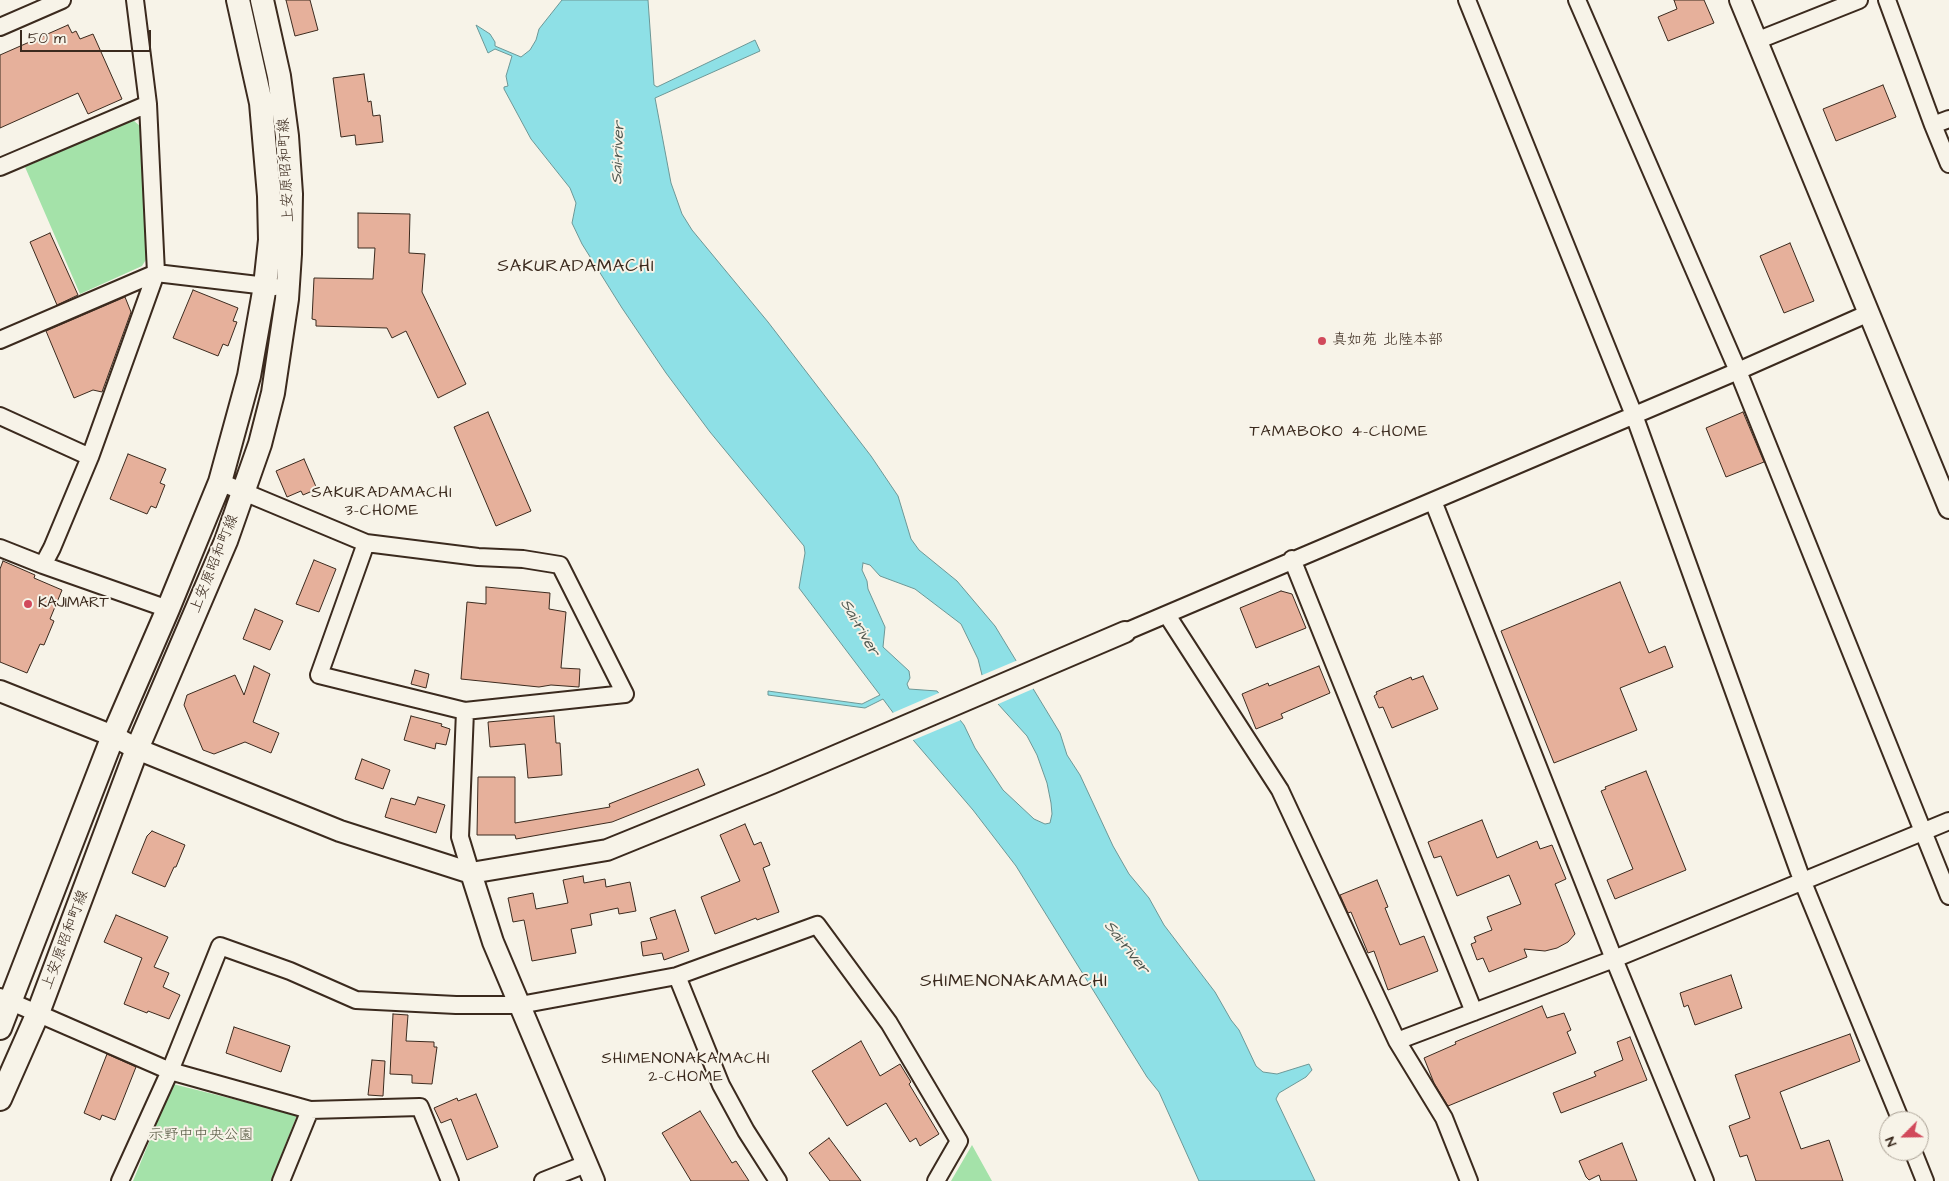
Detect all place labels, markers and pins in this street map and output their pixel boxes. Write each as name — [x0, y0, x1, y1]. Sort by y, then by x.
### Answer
place label: 真如苑 北陸本部 — [1332, 332, 1443, 350]
marker: 真如苑 北陸本部 — [1316, 335, 1328, 347]
place label: KAJIMART — [38, 595, 109, 613]
marker: KAJIMART — [22, 598, 34, 610]

